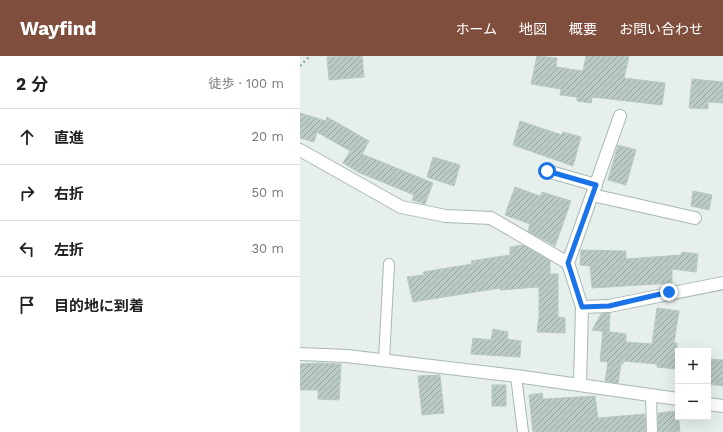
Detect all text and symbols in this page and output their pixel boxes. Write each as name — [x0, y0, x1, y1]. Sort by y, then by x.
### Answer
text: Wayfind — [20, 17, 96, 40]
text: ホーム — [455, 21, 497, 37]
text: 地図 — [519, 21, 547, 37]
text: 概要 — [569, 21, 597, 37]
text: お問い合わせ — [619, 21, 703, 37]
text: 2 分 — [16, 74, 48, 94]
text: 徒歩 · 100 m — [208, 76, 284, 91]
icon: ahead — [16, 126, 38, 148]
text: 直進 — [54, 129, 84, 147]
text: 20 m — [252, 129, 284, 144]
route start — [538, 162, 556, 180]
icon: right — [16, 182, 38, 204]
text: 右折 — [54, 185, 84, 203]
text: 50 m — [252, 185, 284, 200]
icon: left — [16, 238, 38, 260]
text: 左折 — [54, 241, 84, 259]
text: 30 m — [252, 241, 284, 256]
route end — [660, 283, 678, 301]
icon: arrive — [16, 294, 38, 316]
text: 目的地に到着 — [54, 297, 144, 315]
map controls — [675, 348, 711, 420]
button: + — [675, 348, 711, 384]
button: − — [675, 384, 711, 420]

